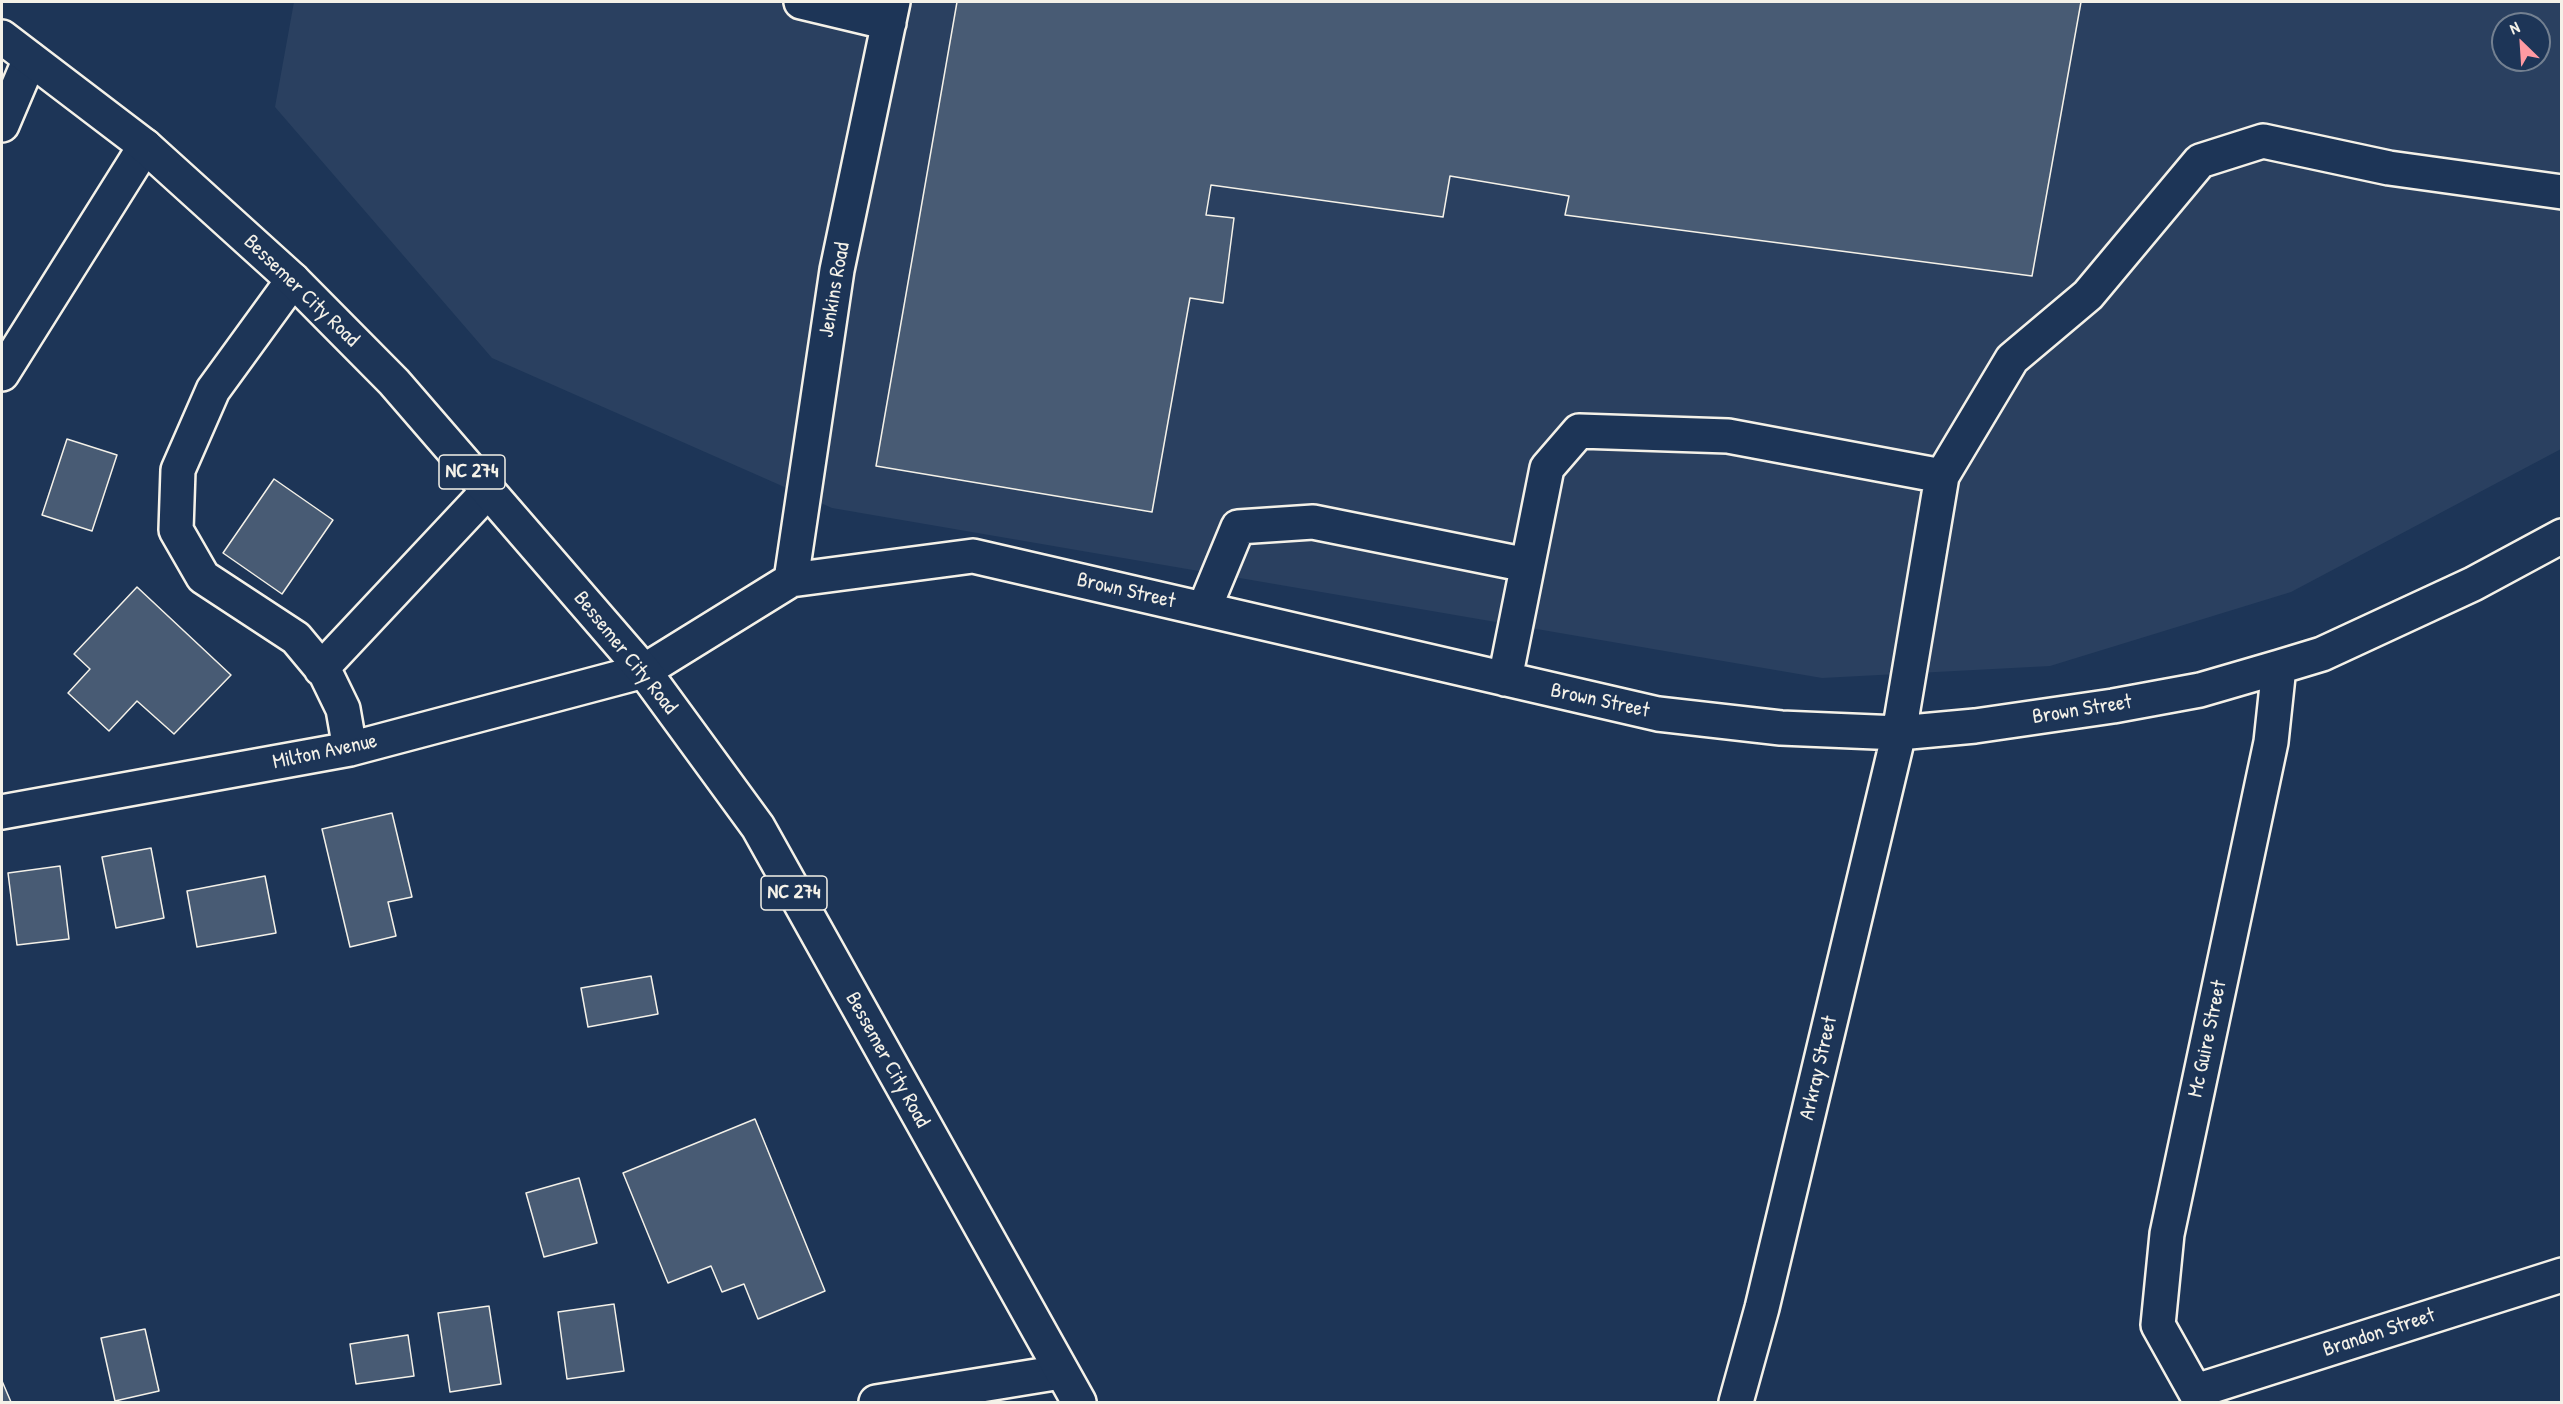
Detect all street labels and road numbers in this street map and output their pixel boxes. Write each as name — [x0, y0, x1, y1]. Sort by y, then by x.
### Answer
street label: Bessemer City Road — [238, 230, 364, 352]
street label: Jenkins Road — [814, 241, 856, 339]
road number: NC 274 — [439, 455, 505, 489]
street label: Brown Street — [1074, 567, 1178, 615]
street label: Bessemer City Road — [568, 587, 682, 719]
street label: Brown Street — [1548, 678, 1652, 724]
street label: Brown Street — [2031, 690, 2133, 730]
street label: Milton Avenue — [271, 729, 379, 775]
road number: NC 274 — [761, 876, 827, 910]
street label: Mc Guire Street — [2183, 978, 2233, 1100]
street label: Bessemer City Road — [839, 988, 935, 1132]
street label: Arkray Street — [1795, 1014, 1843, 1122]
street label: Brandon Street — [2320, 1303, 2438, 1363]

